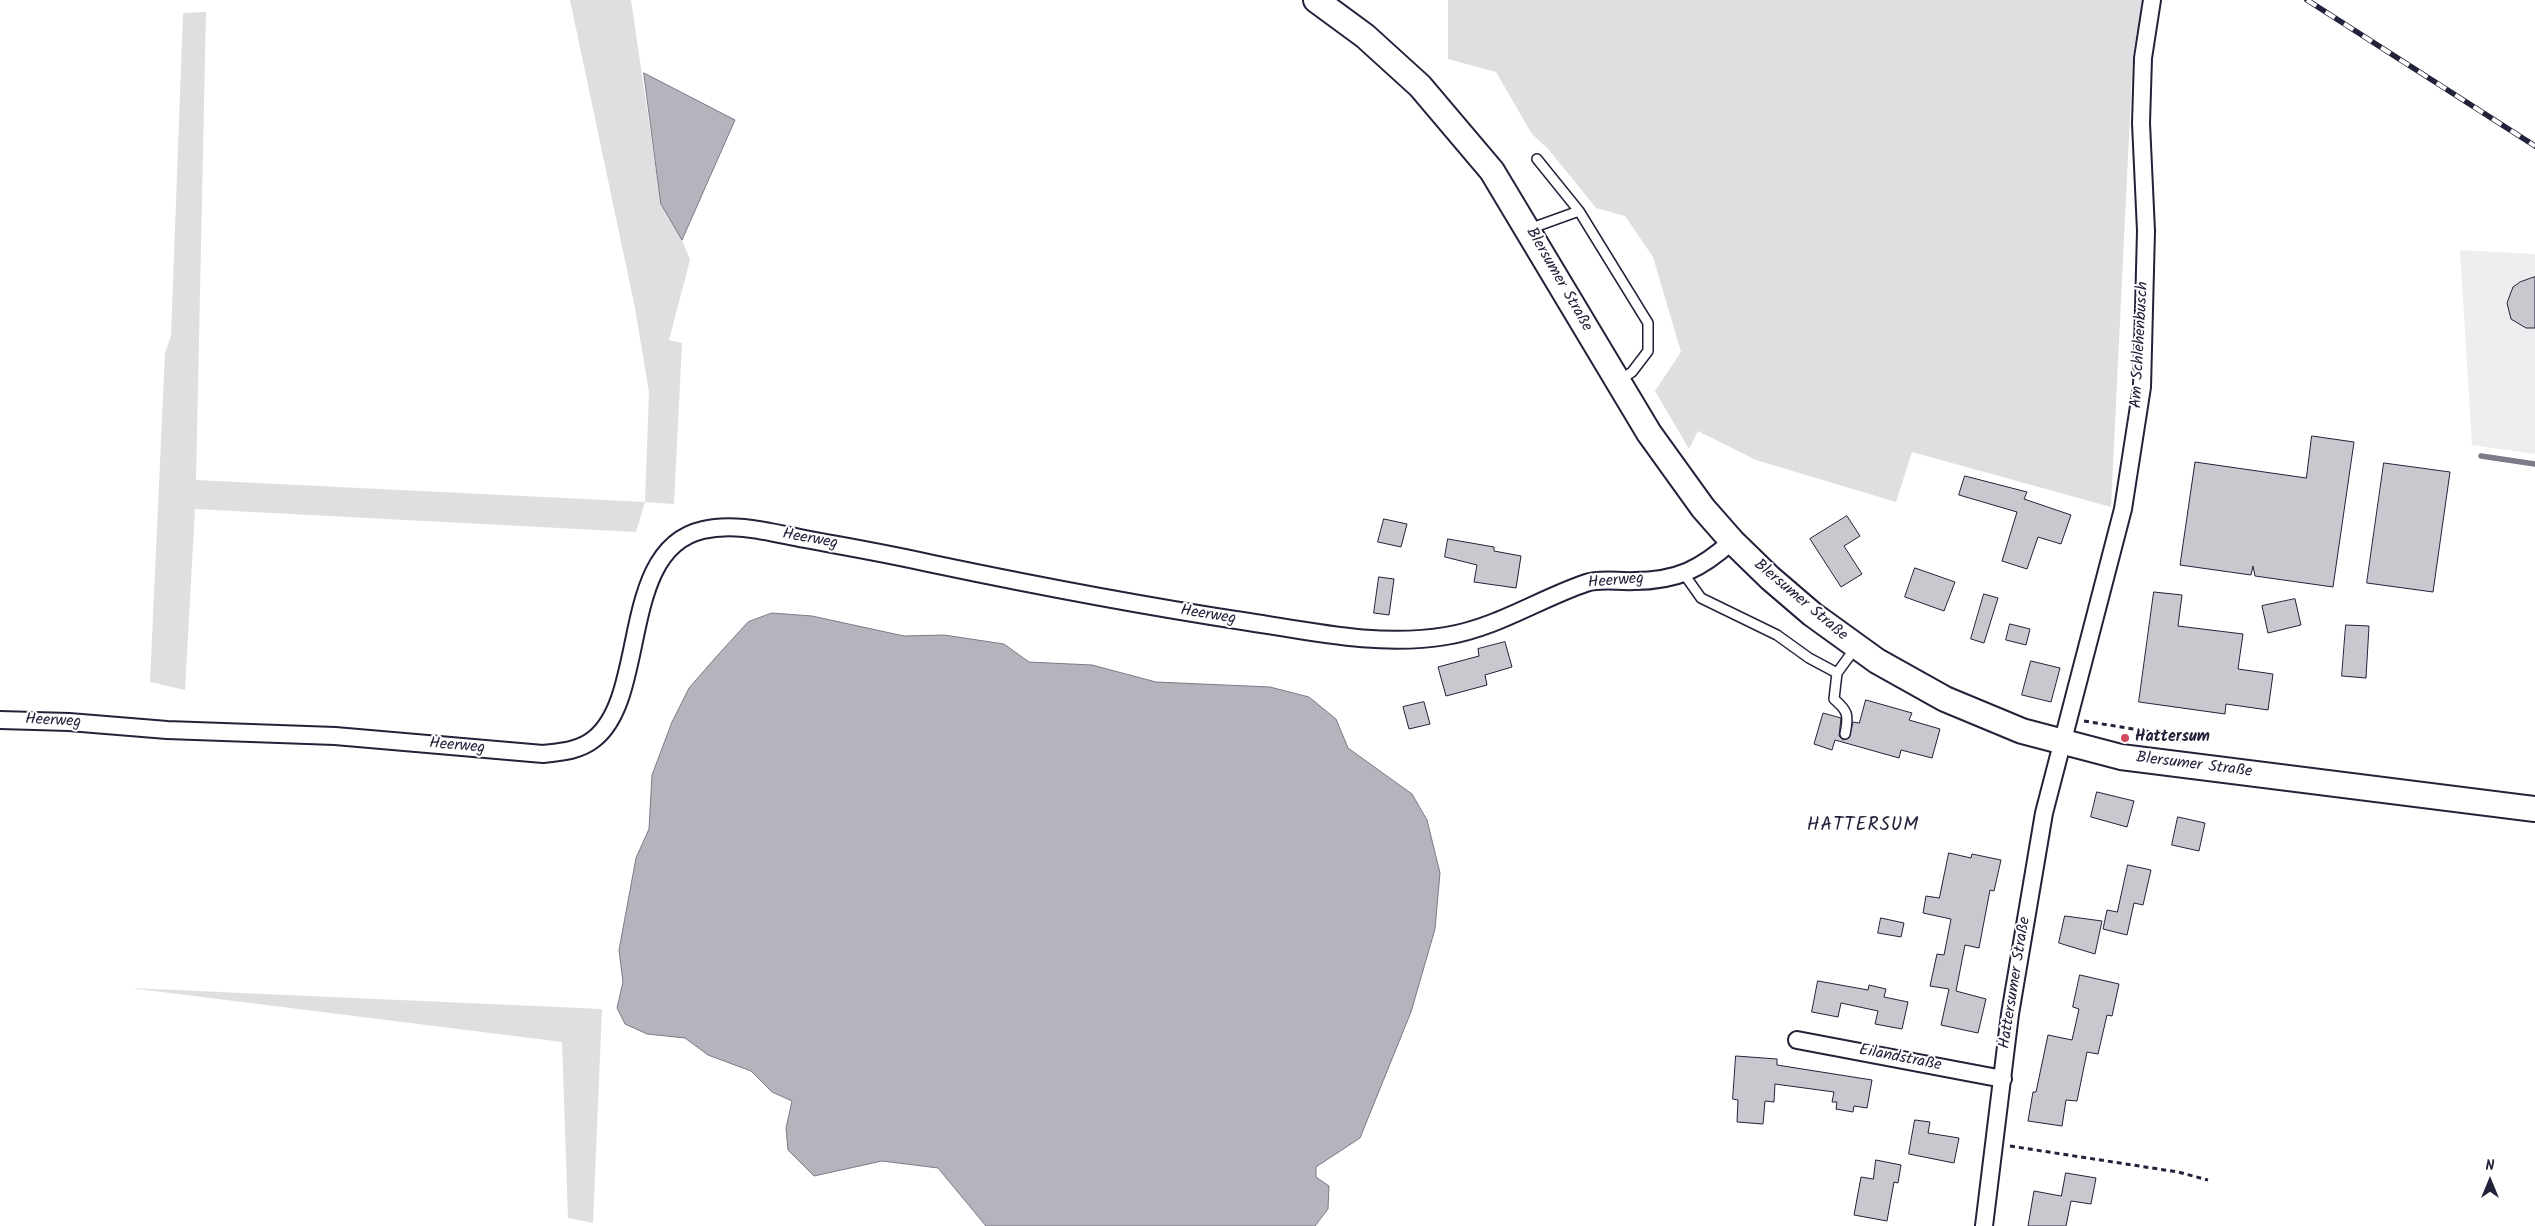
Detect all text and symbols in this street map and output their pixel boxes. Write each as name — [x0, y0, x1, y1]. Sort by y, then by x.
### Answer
street label: Blersumer Straße — [1520, 225, 1596, 335]
street label: Am Schlehenbusch — [2128, 281, 2154, 409]
street label: Heerweg — [781, 526, 839, 554]
street label: Blersumer Straße — [1749, 556, 1851, 646]
street label: Heerweg — [1587, 570, 1645, 594]
street label: Heerweg — [1179, 602, 1237, 630]
street label: Heerweg — [25, 711, 81, 733]
place label: Hattersum — [2135, 728, 2210, 748]
marker: Hattersum — [2119, 732, 2131, 744]
street label: Heerweg — [428, 735, 486, 759]
street label: Blersumer Straße — [2135, 749, 2253, 783]
district label: HATTERSUM — [1806, 816, 1920, 838]
street label: Hattersumer Straße — [1996, 916, 2036, 1050]
street label: Eilandstraße — [1857, 1042, 1943, 1076]
text: N — [2486, 1155, 2494, 1177]
north arrow — [2465, 1156, 2515, 1206]

